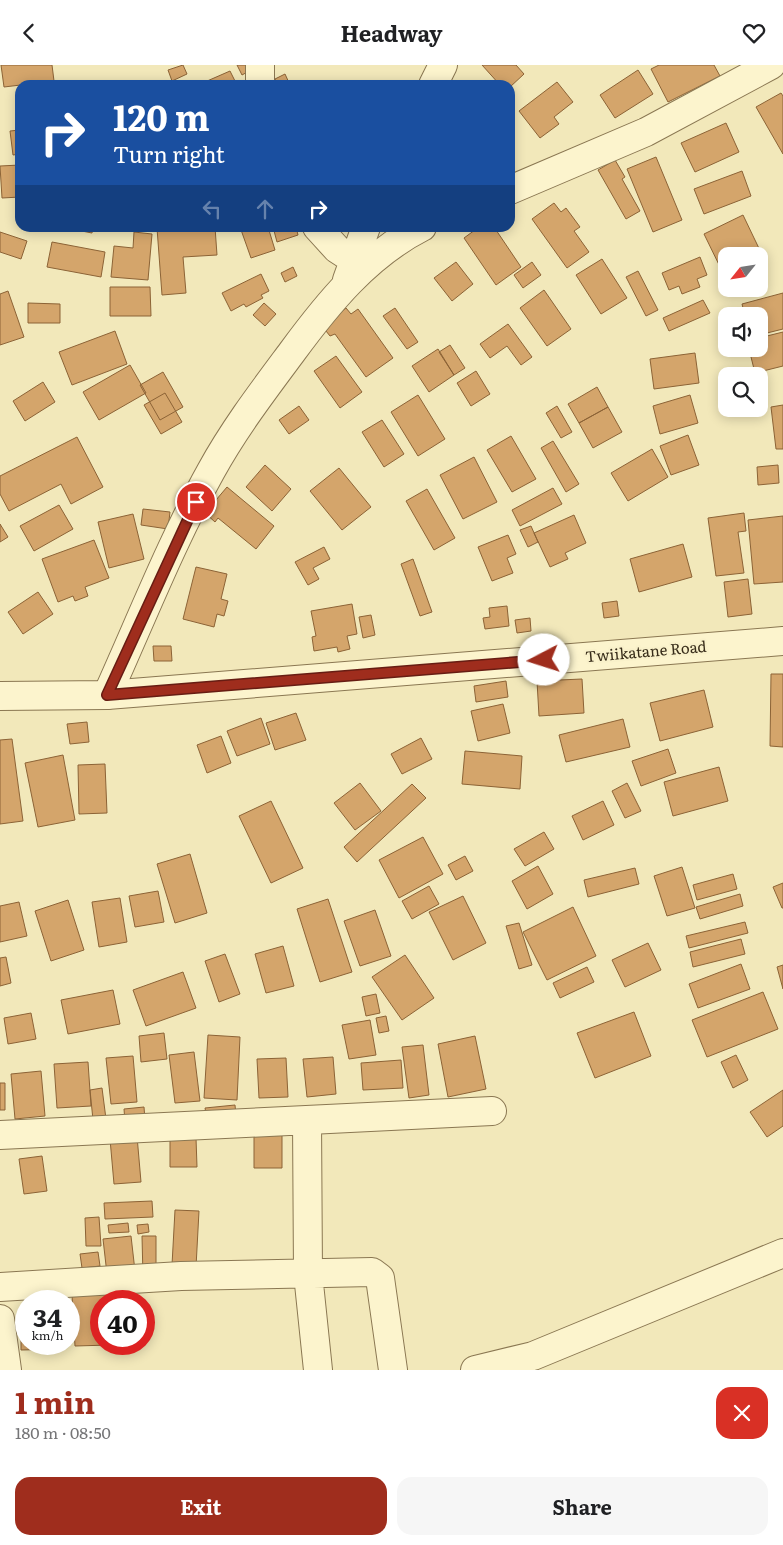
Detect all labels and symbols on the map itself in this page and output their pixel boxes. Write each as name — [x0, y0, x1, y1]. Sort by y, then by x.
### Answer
north arrow — [718, 247, 768, 297]
pin — [175, 481, 217, 523]
position arrow — [517, 633, 569, 685]
street label: Twiikatane Road — [584, 634, 707, 667]
speed limit sign: 40 — [90, 1290, 155, 1355]

